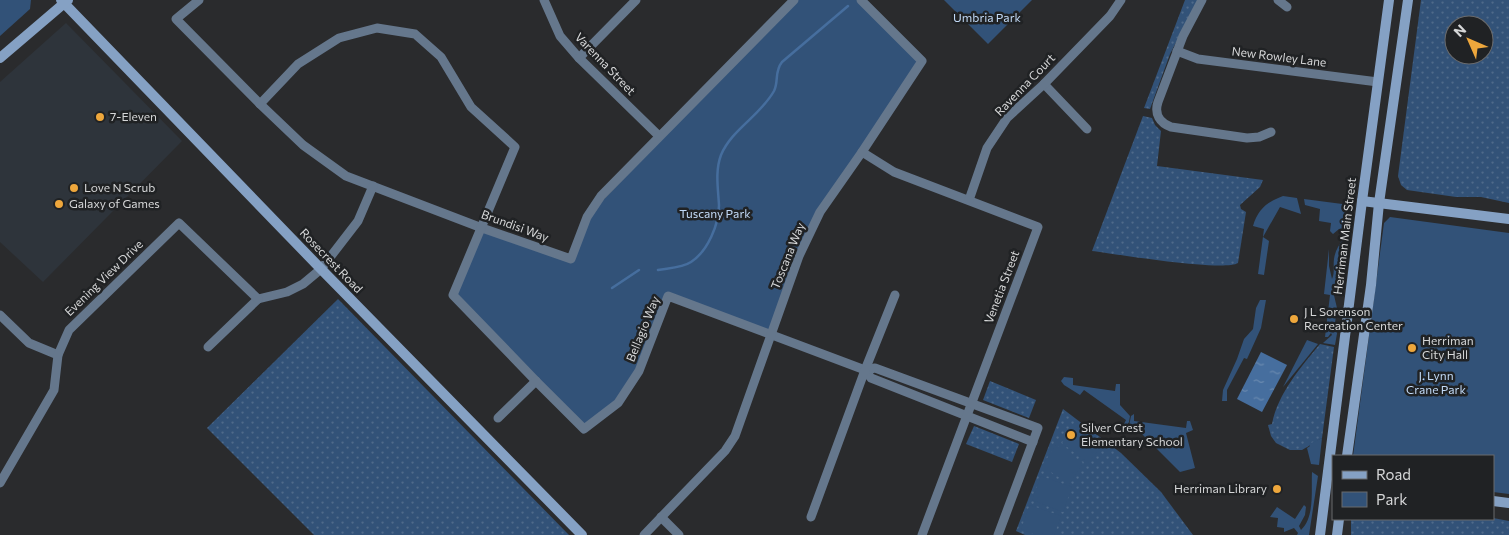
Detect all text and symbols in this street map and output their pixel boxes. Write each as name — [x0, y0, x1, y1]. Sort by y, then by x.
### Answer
park label: Umbria Park — [953, 10, 1021, 24]
north arrow — [1444, 15, 1494, 65]
text: N — [1450, 21, 1469, 40]
street label: Varenna Street — [573, 29, 639, 97]
street label: New Rowley Lane — [1231, 43, 1327, 69]
street label: Ravenna Court — [991, 50, 1057, 118]
place label: 7-Eleven — [110, 109, 157, 123]
marker: 7-Eleven — [94, 111, 106, 123]
street label: Herriman Main Street — [1330, 177, 1358, 295]
place label: Love N Scrub — [84, 180, 155, 194]
marker: Love N Scrub — [68, 182, 80, 194]
place label: Galaxy of Games — [69, 196, 160, 210]
marker: Galaxy of Games — [53, 198, 65, 210]
street label: Brundisi Way — [480, 206, 551, 244]
park label: Tuscany Park — [679, 206, 751, 220]
street label: Toscana Way — [767, 220, 807, 291]
street label: Rosecrest Road — [298, 225, 366, 295]
street label: Evening View Drive — [61, 236, 145, 318]
street label: Venetia Street — [981, 248, 1021, 325]
street label: Bellagio Way — [623, 294, 662, 363]
place label: J L Sorenson Recreation Center — [1304, 304, 1403, 332]
marker: J L Sorenson Recreation Center — [1288, 313, 1300, 325]
place label: Herriman City Hall — [1422, 333, 1474, 361]
marker: Herriman City Hall — [1406, 342, 1418, 354]
park label: J. Lynn Crane Park — [1406, 368, 1466, 396]
place label: Silver Crest Elementary School — [1081, 420, 1183, 448]
marker: Silver Crest Elementary School — [1065, 429, 1077, 441]
legend — [1332, 455, 1494, 520]
text: Road — [1376, 465, 1411, 483]
place label: Herriman Library — [1174, 481, 1267, 495]
marker: Herriman Library — [1271, 483, 1283, 495]
text: Park — [1376, 490, 1407, 508]

